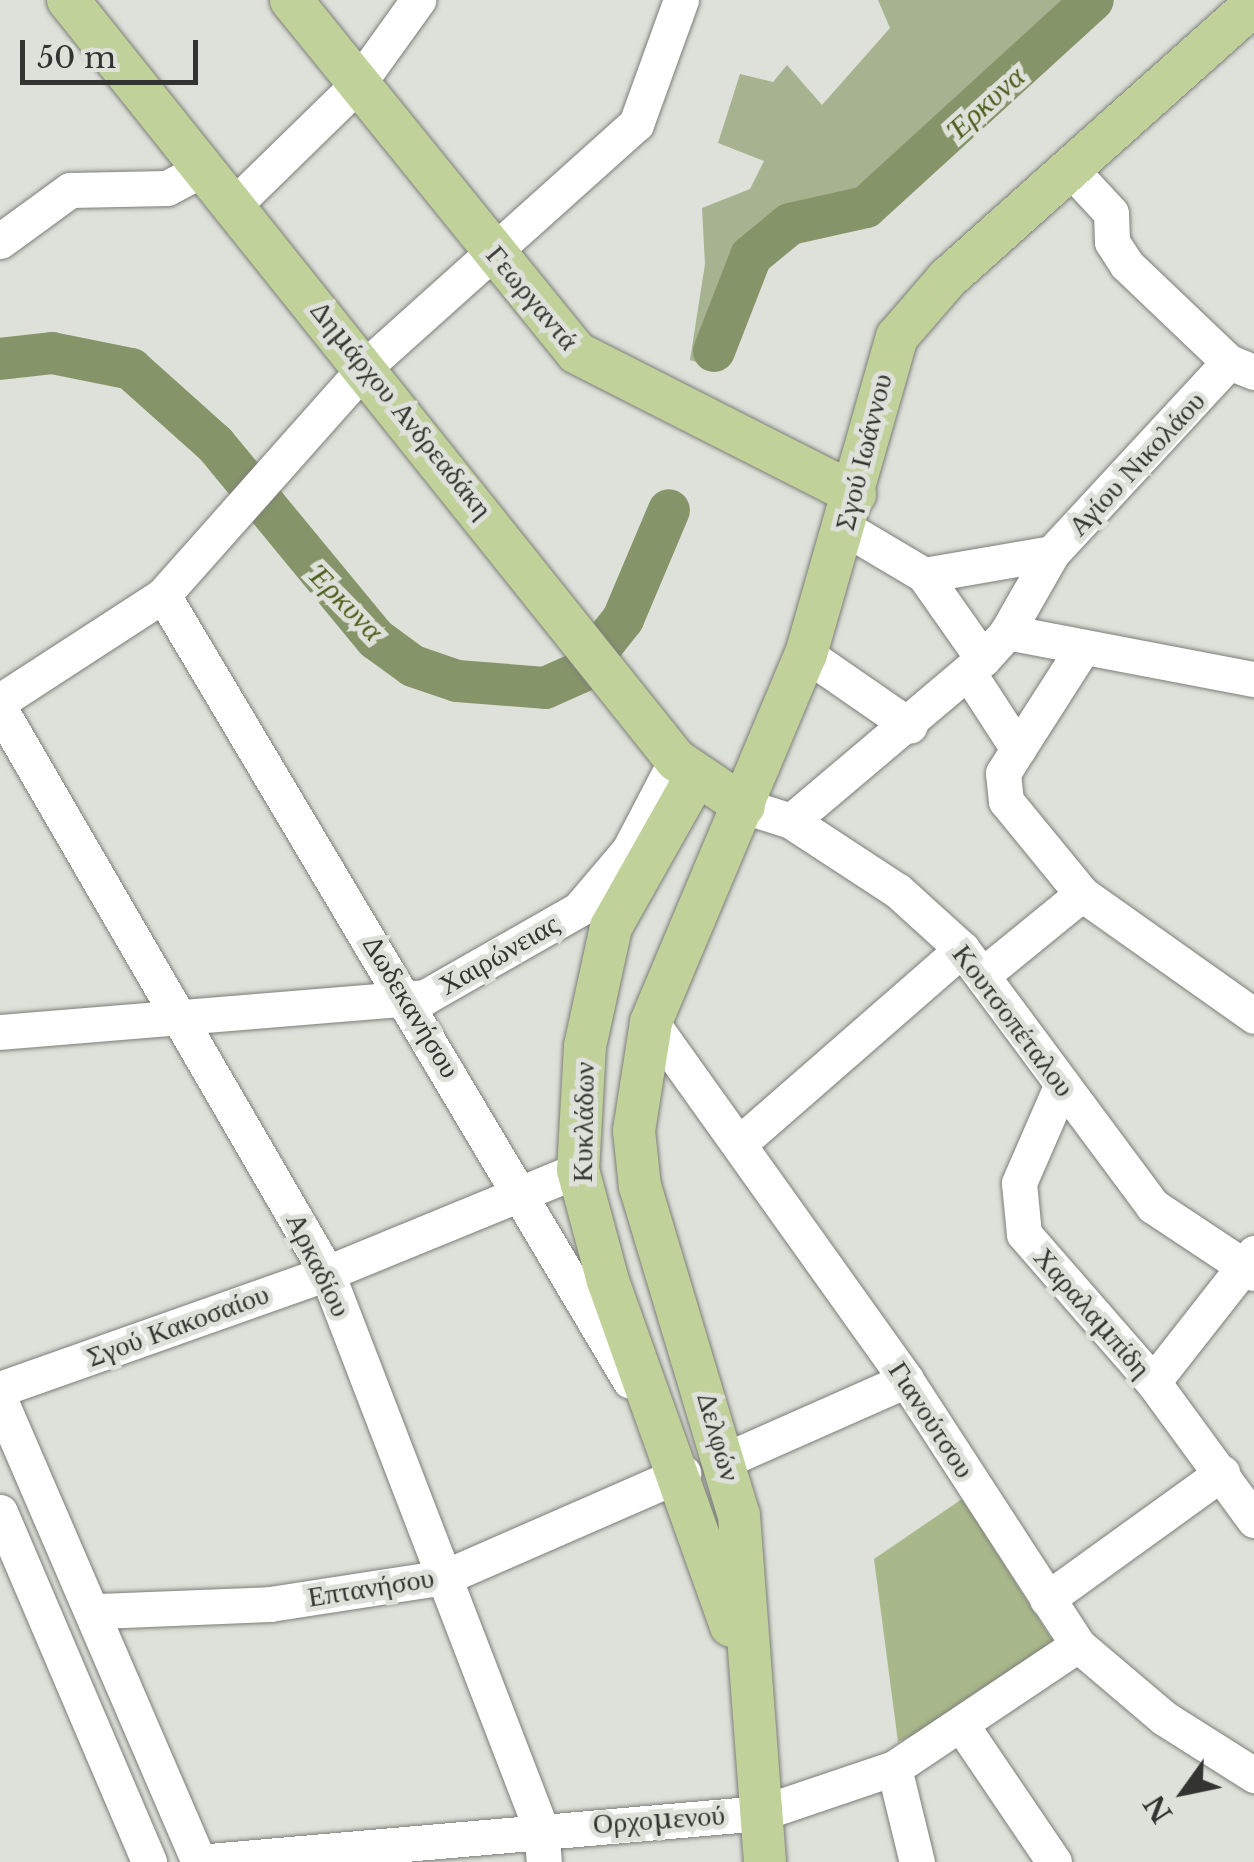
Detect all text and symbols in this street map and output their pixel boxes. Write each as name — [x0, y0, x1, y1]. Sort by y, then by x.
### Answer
scale bar — [25, 20, 202, 82]
text: 50 m — [37, 39, 116, 76]
water label: Έρκυνα — [940, 59, 1032, 147]
street label: Γεωργαντά — [479, 239, 585, 357]
street label: Δημάρχου Ανδρεαδάκη — [303, 294, 499, 526]
street label: Σγού Ιωάννου — [828, 370, 900, 534]
street label: Αγίου Νικολάου — [1061, 385, 1213, 543]
water label: Έρκυνα — [301, 557, 391, 649]
street label: Χαιρώνειας — [433, 907, 565, 1003]
street label: Δωδεκανήσου — [355, 930, 467, 1084]
street label: Κουτσοπέταλου — [945, 938, 1081, 1104]
street label: Κυκλάδων — [566, 1061, 602, 1183]
street label: Αρκαδίου — [279, 1208, 357, 1322]
street label: Χαραλαμπίδη — [1026, 1241, 1158, 1385]
street label: Σγού Κακοσαίου — [82, 1278, 274, 1374]
street label: Γιανούτσου — [881, 1355, 981, 1485]
street label: Δελφών — [689, 1389, 747, 1485]
street label: Επτανήσου — [305, 1561, 437, 1615]
north arrow — [1134, 1742, 1234, 1842]
text: N — [1137, 1788, 1180, 1829]
street label: Ορχομενού — [592, 1799, 726, 1841]

